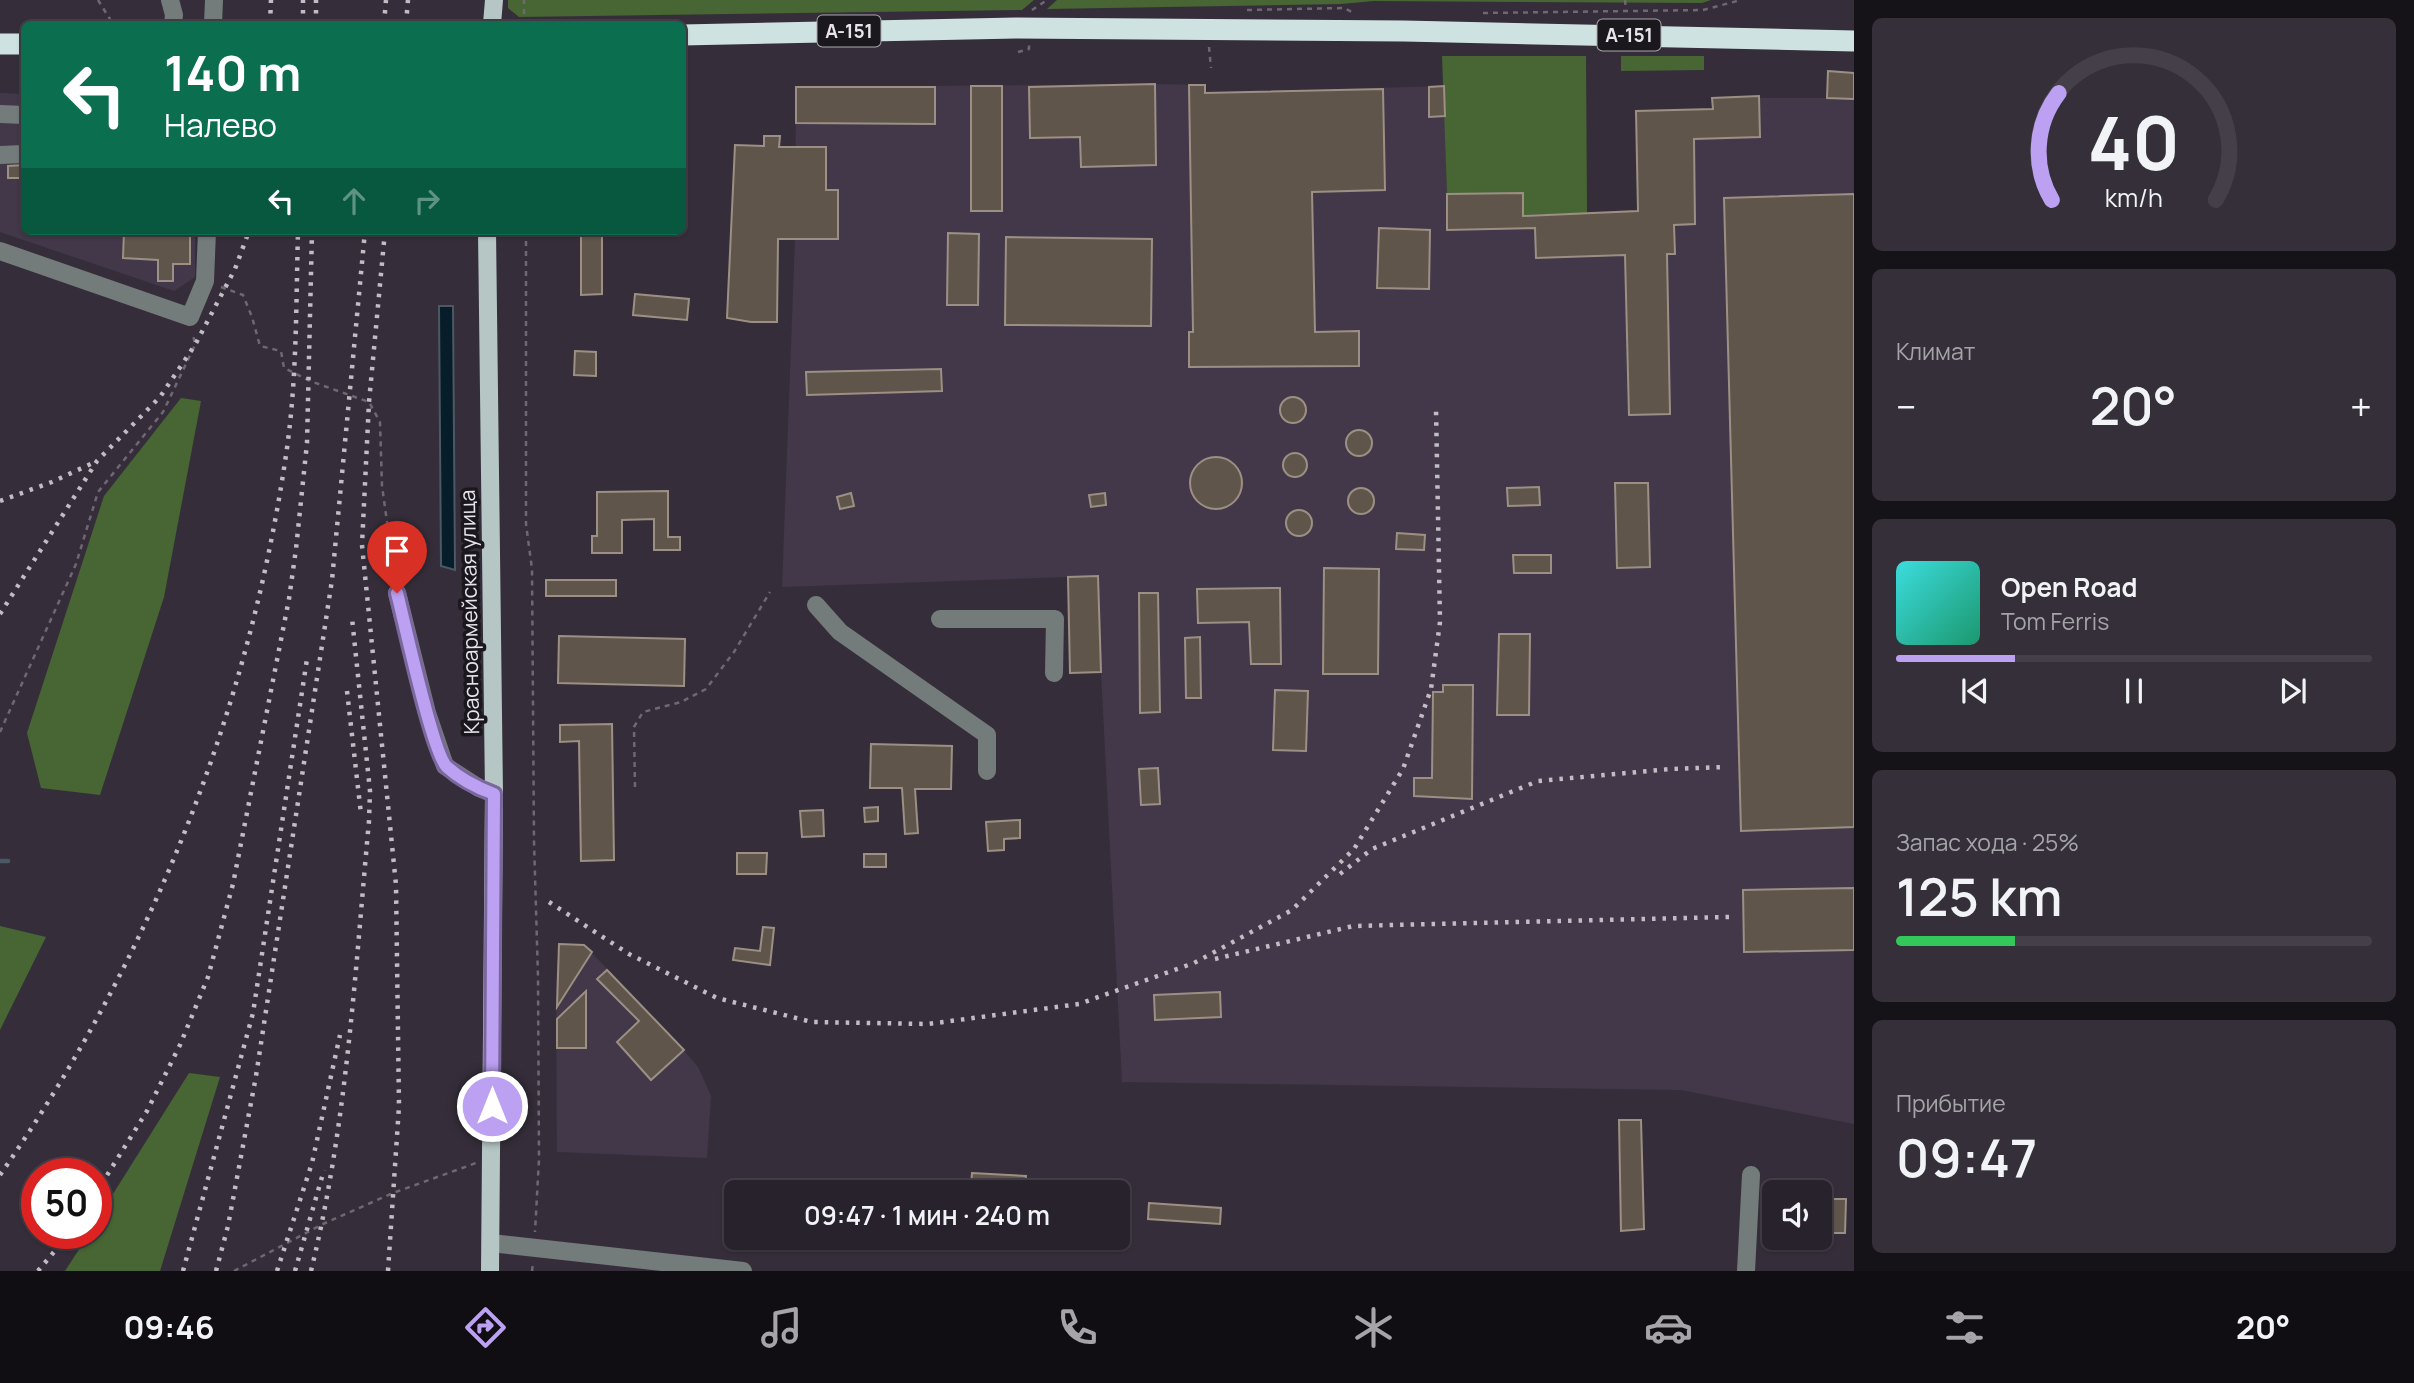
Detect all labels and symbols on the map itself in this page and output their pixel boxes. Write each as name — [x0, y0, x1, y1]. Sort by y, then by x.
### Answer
road number: А-151 — [818, 16, 880, 46]
road number: А-151 — [1598, 20, 1660, 50]
street label: Красноармейская улица — [453, 489, 485, 735]
pin — [367, 521, 427, 593]
position arrow — [455, 1069, 529, 1143]
speed limit sign: 50 — [21, 1158, 112, 1249]

